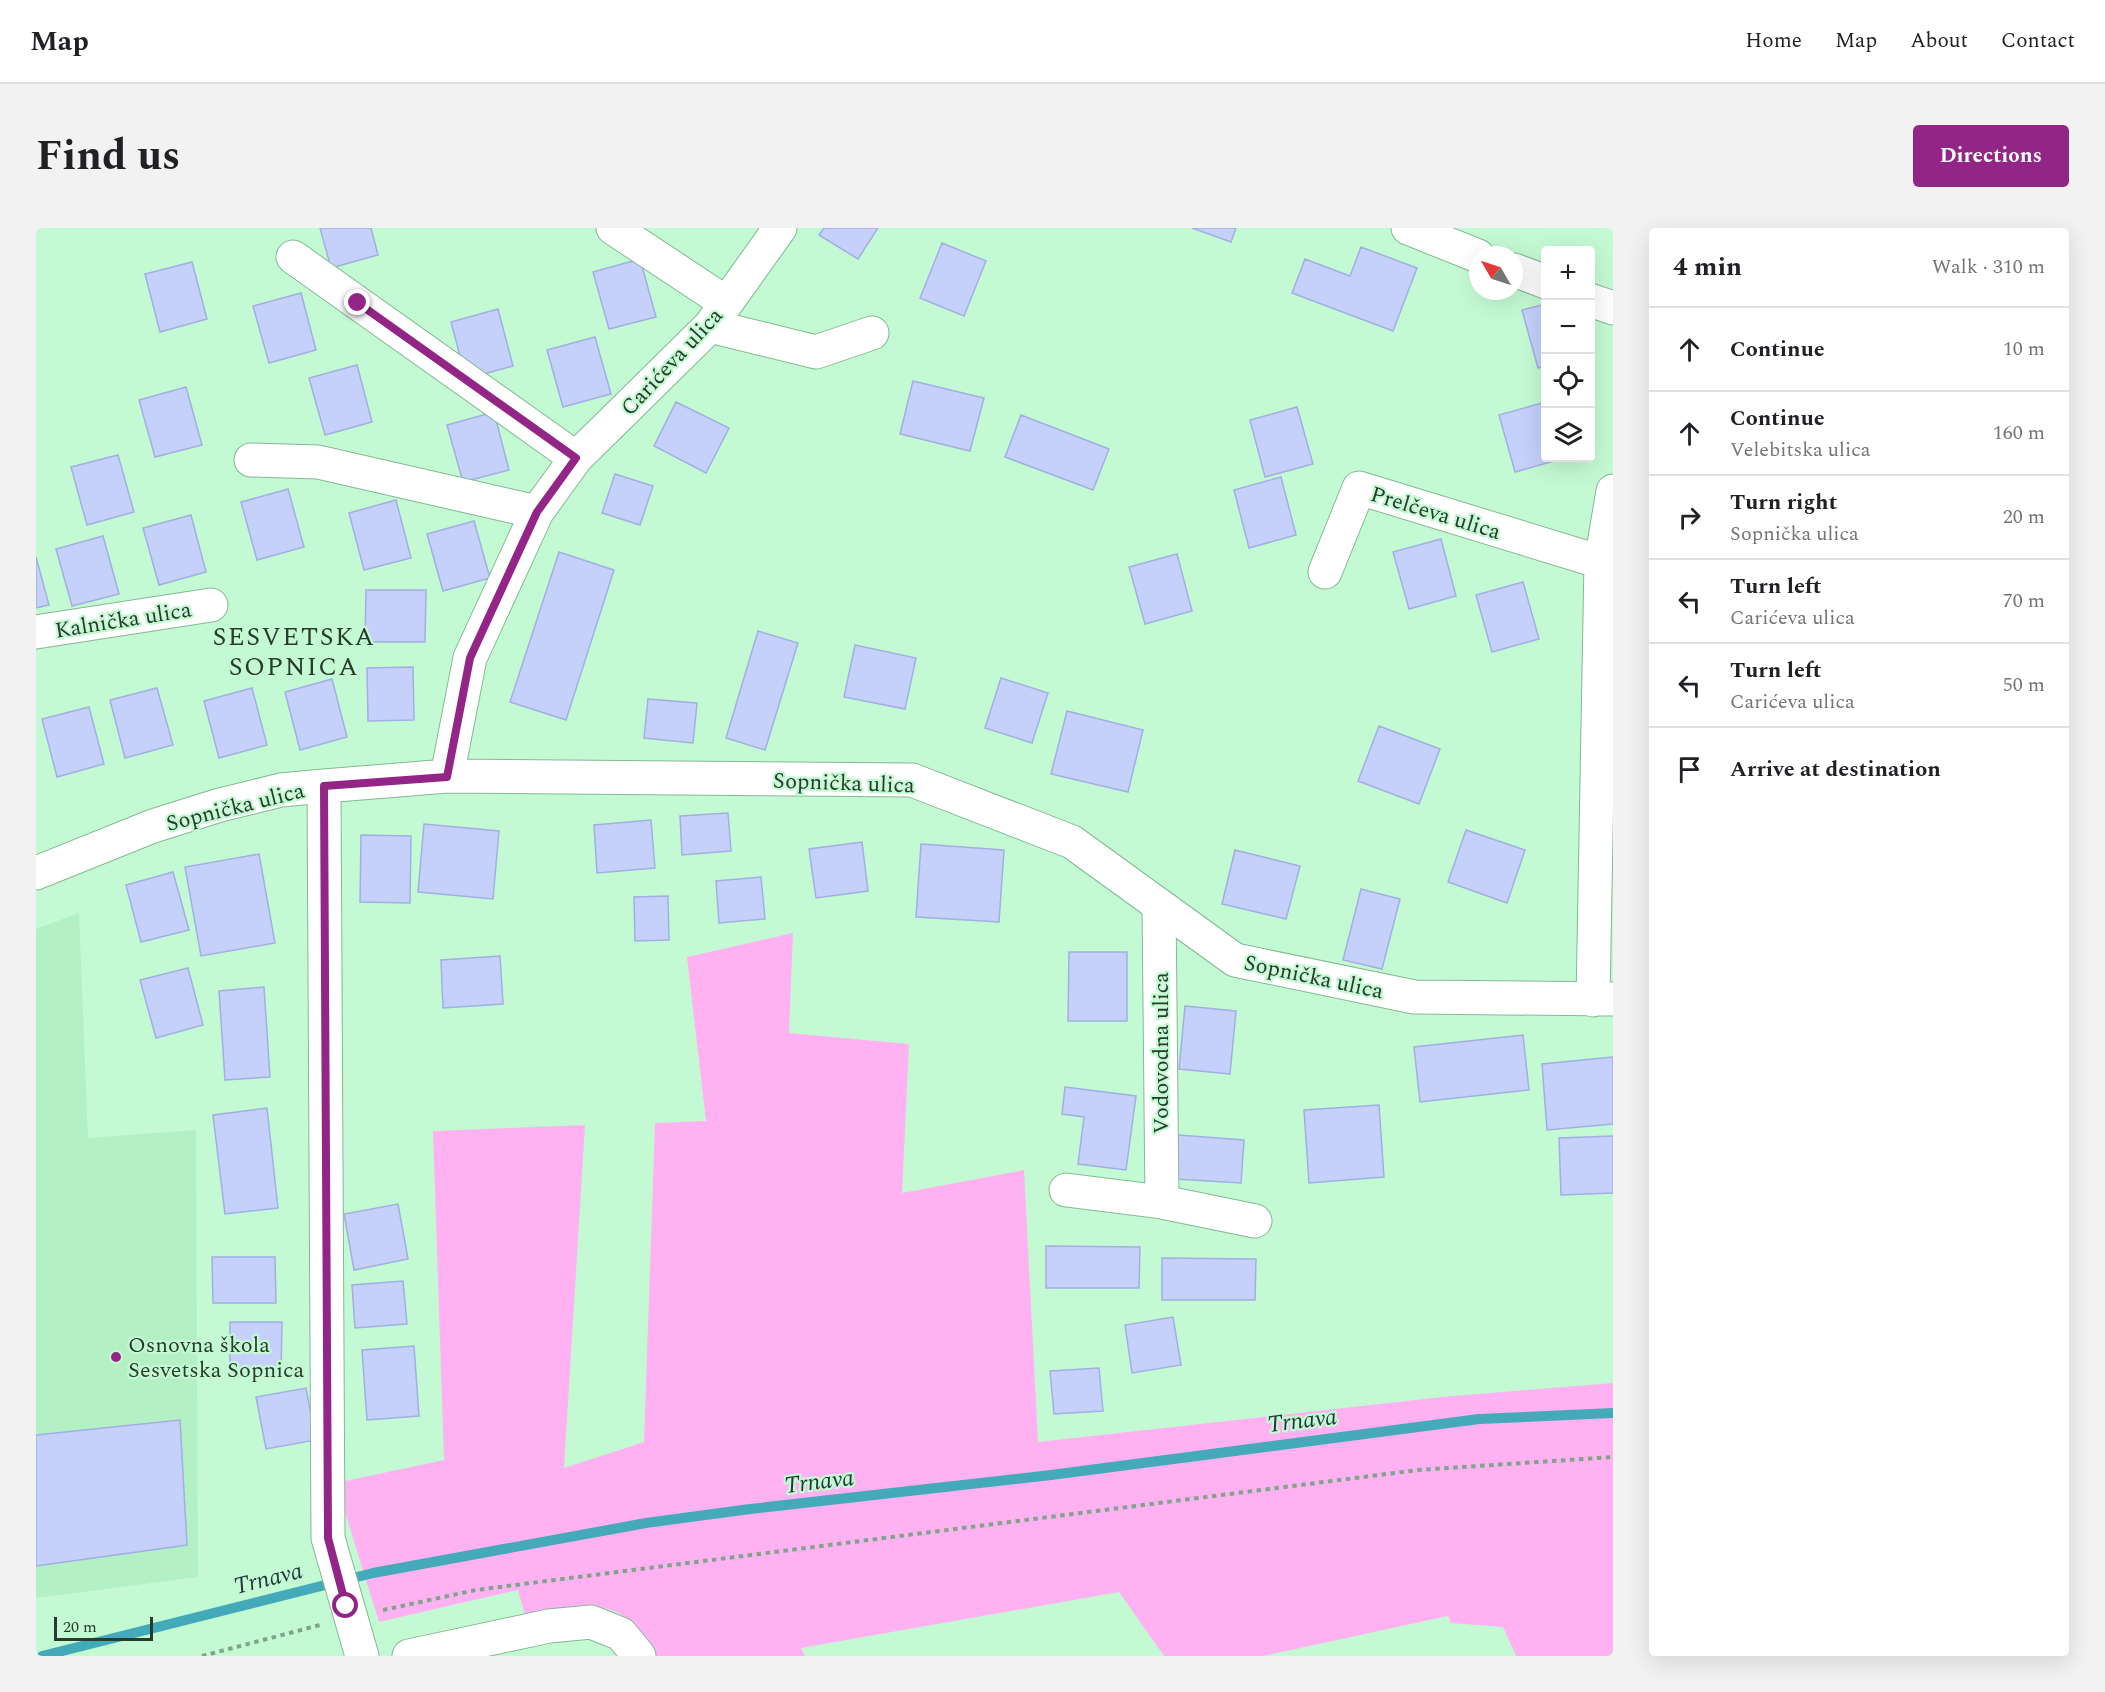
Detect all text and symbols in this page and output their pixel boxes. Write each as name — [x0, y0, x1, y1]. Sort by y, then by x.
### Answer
text: Map — [30, 20, 89, 63]
text: Home — [1745, 25, 1802, 57]
text: Map — [1835, 25, 1877, 57]
text: About — [1910, 25, 1968, 57]
text: Contact — [2001, 25, 2075, 57]
text: Find us — [36, 125, 180, 188]
button: Directions — [1913, 125, 2069, 187]
north arrow — [1469, 246, 1523, 300]
map controls — [1541, 246, 1595, 462]
button: + — [1541, 246, 1595, 300]
text: 4 min — [1673, 247, 1742, 287]
text: Walk · 310 m — [1932, 252, 2045, 282]
route end — [344, 289, 370, 315]
street label: Carićeva ulica — [613, 300, 731, 424]
button: − — [1541, 300, 1595, 354]
icon: ahead — [1673, 333, 1706, 366]
text: Continue — [1730, 333, 1825, 366]
text: 10 m — [2003, 334, 2045, 364]
button: locate — [1541, 354, 1595, 408]
text: Continue — [1730, 402, 1825, 435]
button: layers — [1541, 408, 1595, 462]
icon: ahead — [1673, 417, 1706, 450]
text: 160 m — [1993, 418, 2045, 448]
text: Velebitska ulica — [1730, 435, 1871, 465]
street label: Prelčeva ulica — [1366, 478, 1505, 549]
text: Turn right — [1730, 486, 1837, 519]
icon: right — [1673, 501, 1706, 534]
text: 20 m — [2003, 502, 2045, 532]
text: Sopnička ulica — [1730, 519, 1859, 549]
text: Turn left — [1730, 570, 1822, 603]
icon: left — [1673, 585, 1706, 618]
text: 70 m — [2003, 586, 2045, 616]
street label: Kalnička ulica — [53, 593, 194, 648]
text: Carićeva ulica — [1730, 603, 1855, 633]
district label: SESVETSKA SOPNICA — [212, 617, 376, 687]
text: Turn left — [1730, 654, 1822, 687]
icon: left — [1673, 669, 1706, 702]
text: 50 m — [2003, 670, 2045, 700]
text: Carićeva ulica — [1730, 687, 1855, 717]
icon: arrive — [1673, 753, 1706, 786]
text: Arrive at destination — [1730, 753, 1941, 786]
street label: Sopnička ulica — [773, 765, 916, 802]
street label: Sopnička ulica — [163, 774, 308, 841]
street label: Sopnička ulica — [1241, 947, 1387, 1008]
street label: Vodovodna ulica — [1145, 972, 1178, 1134]
place label: Osnovna škola Sesvetska Sopnica — [128, 1329, 305, 1387]
marker: Osnovna škola Sesvetska Sopnica — [109, 1350, 123, 1364]
water label: Trnava — [1265, 1399, 1339, 1443]
water label: Trnava — [782, 1460, 856, 1504]
water label: Trnava — [230, 1553, 307, 1605]
route start — [332, 1592, 358, 1618]
scale bar — [54, 1614, 153, 1642]
text: 20 m — [63, 1615, 97, 1639]

